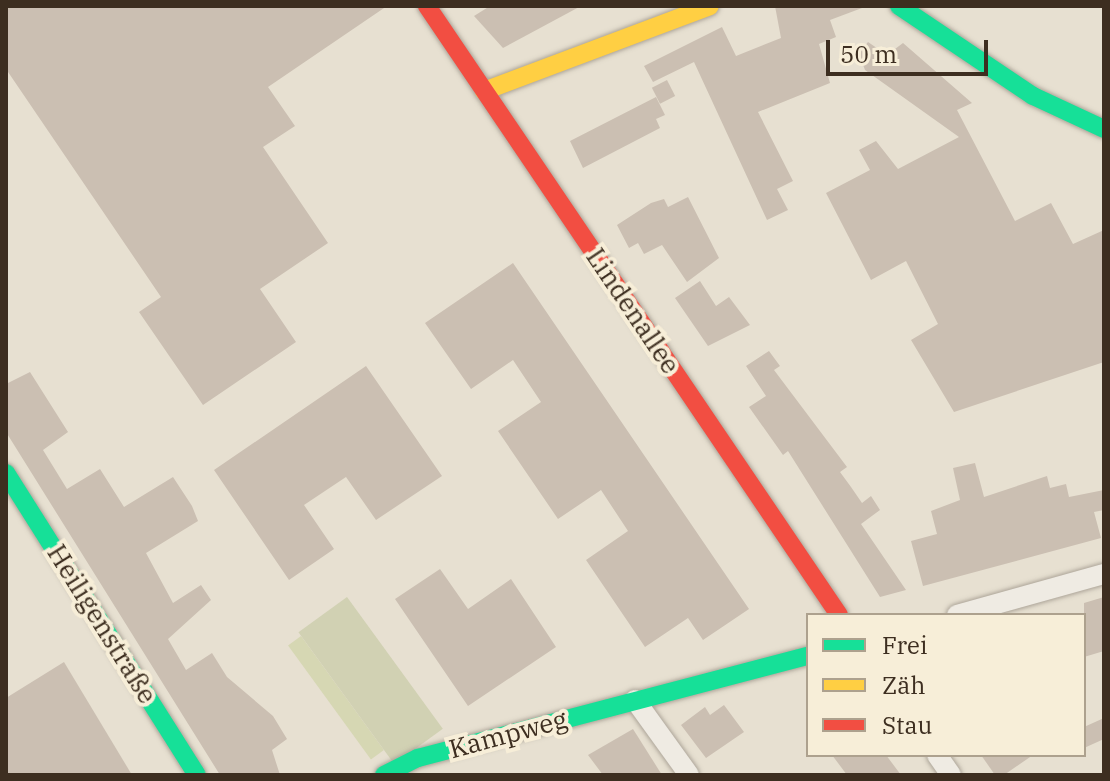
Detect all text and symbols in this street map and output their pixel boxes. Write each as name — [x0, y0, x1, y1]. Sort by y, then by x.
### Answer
scale bar — [830, 24, 992, 74]
text: 50 m — [840, 38, 897, 70]
street label: Lindenallee — [580, 242, 686, 380]
street label: Heiligenstraße — [41, 539, 163, 709]
legend — [806, 613, 1086, 757]
text: Frei — [882, 629, 927, 661]
text: Zäh — [882, 669, 925, 701]
street label: Kampweg — [446, 703, 570, 765]
text: Stau — [882, 709, 932, 741]

